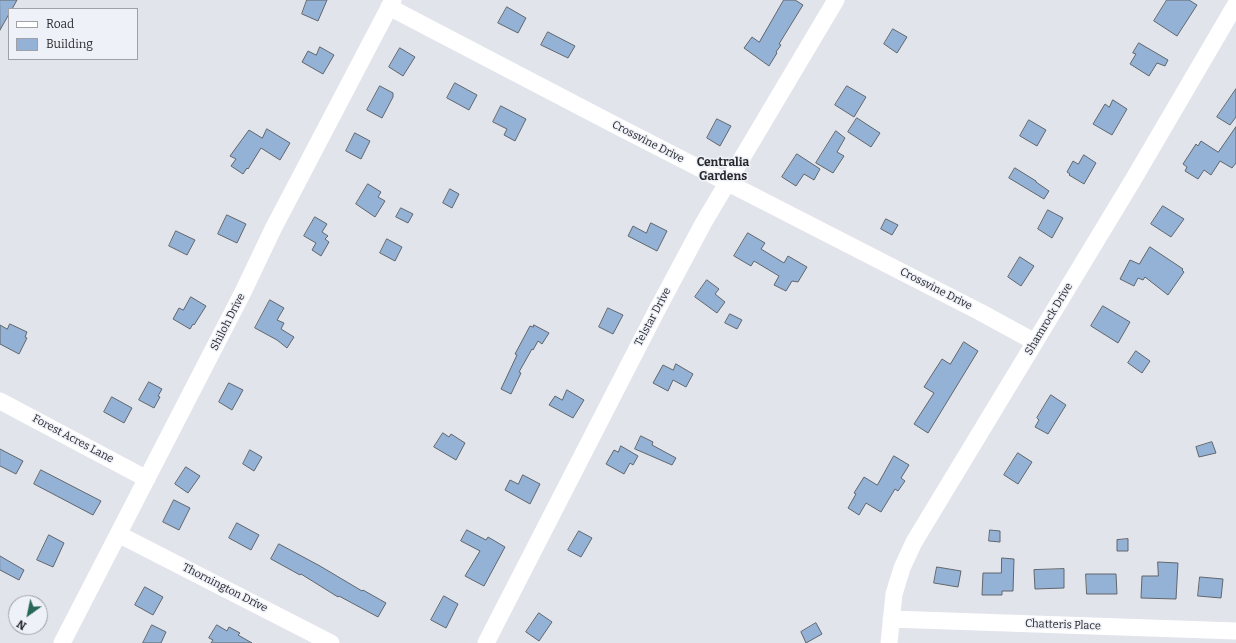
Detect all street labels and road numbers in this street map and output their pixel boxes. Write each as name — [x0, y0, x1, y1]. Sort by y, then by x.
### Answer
street label: Crossvine Drive — [610, 118, 686, 166]
street label: Crossvine Drive — [898, 265, 974, 313]
street label: Shamrock Drive — [1022, 281, 1076, 357]
street label: Telstar Drive — [632, 285, 674, 349]
street label: Shiloh Drive — [208, 291, 248, 353]
street label: Forest Acres Lane — [30, 412, 116, 466]
street label: Thornington Drive — [180, 561, 270, 615]
street label: Chatteris Place — [1025, 617, 1101, 633]

